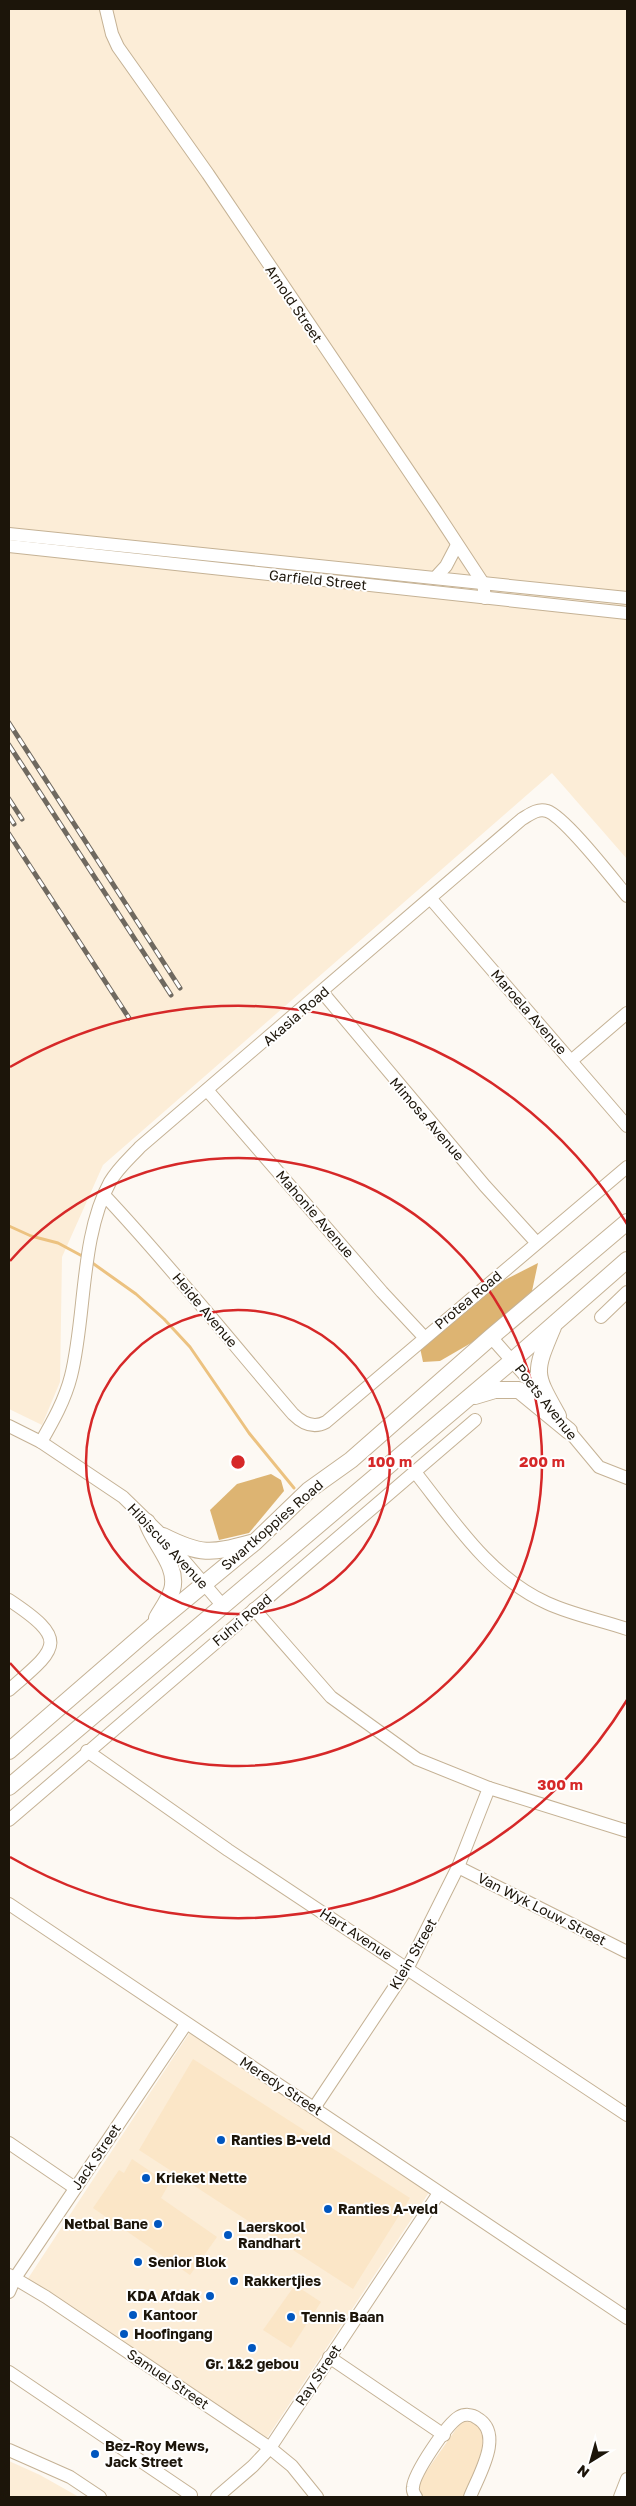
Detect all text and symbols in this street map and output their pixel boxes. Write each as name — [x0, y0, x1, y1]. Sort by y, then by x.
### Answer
street label: Arnold Street — [262, 262, 327, 346]
street label: Garfield Street — [268, 566, 368, 593]
street label: Maroela Avenue — [488, 966, 571, 1058]
street label: Akasia Road — [259, 982, 332, 1049]
street label: Mimosa Avenue — [387, 1074, 468, 1164]
street label: Mahonie Avenue — [273, 1166, 358, 1261]
street label: Protea Road — [431, 1267, 505, 1333]
street label: Heide Avenue — [169, 1269, 242, 1350]
street label: Poets Avenue — [512, 1360, 581, 1443]
text: 100 m — [368, 1452, 412, 1470]
text: 200 m — [519, 1452, 565, 1470]
centre of rings — [229, 1453, 247, 1471]
street label: Swartkoppies Road — [217, 1476, 326, 1574]
street label: Hibiscus Avenue — [124, 1499, 212, 1592]
street label: Fuhri Road — [208, 1590, 275, 1649]
text: 300 m — [537, 1775, 583, 1793]
street label: Van Wyk Louw Street — [475, 1869, 609, 1948]
street label: Hart Avenue — [317, 1904, 396, 1963]
street label: Klein Street — [385, 1915, 440, 1992]
street label: Meredy Street — [237, 2053, 326, 2119]
street label: Jack Street — [67, 2120, 124, 2193]
place label: Ranties B-veld — [231, 2131, 331, 2148]
marker: Ranties B-veld — [215, 2134, 227, 2146]
place label: Krieket Nette — [156, 2169, 247, 2186]
marker: Krieket Nette — [140, 2172, 152, 2184]
place label: Ranties A-veld — [338, 2200, 438, 2217]
marker: Ranties A-veld — [322, 2203, 334, 2215]
place label: Netbal Bane — [64, 2215, 148, 2232]
marker: Netbal Bane — [152, 2218, 164, 2230]
place label: Laerskool Randhart — [238, 2218, 305, 2251]
marker: Laerskool Randhart — [222, 2229, 234, 2241]
place label: Senior Blok — [148, 2253, 226, 2270]
marker: Senior Blok — [132, 2256, 144, 2268]
place label: Rakkertjies — [244, 2272, 321, 2289]
marker: Rakkertjies — [228, 2275, 240, 2287]
place label: KDA Afdak — [127, 2287, 200, 2304]
marker: KDA Afdak — [204, 2290, 216, 2302]
place label: Kantoor — [143, 2306, 198, 2323]
place label: Tennis Baan — [301, 2308, 384, 2325]
marker: Kantoor — [127, 2309, 139, 2321]
marker: Tennis Baan — [285, 2311, 297, 2323]
place label: Hoofingang — [134, 2325, 213, 2342]
marker: Hoofingang — [118, 2328, 130, 2340]
street label: Ray Street — [291, 2341, 344, 2408]
marker: Gr. 1&2 gebou — [246, 2342, 258, 2354]
street label: Samuel Street — [124, 2345, 213, 2412]
place label: Gr. 1&2 gebou — [205, 2355, 299, 2372]
north arrow — [566, 2436, 616, 2486]
place label: Bez-Roy Mews, Jack Street — [105, 2437, 209, 2470]
marker: Bez-Roy Mews, Jack Street — [89, 2448, 101, 2460]
text: N — [574, 2462, 592, 2482]

